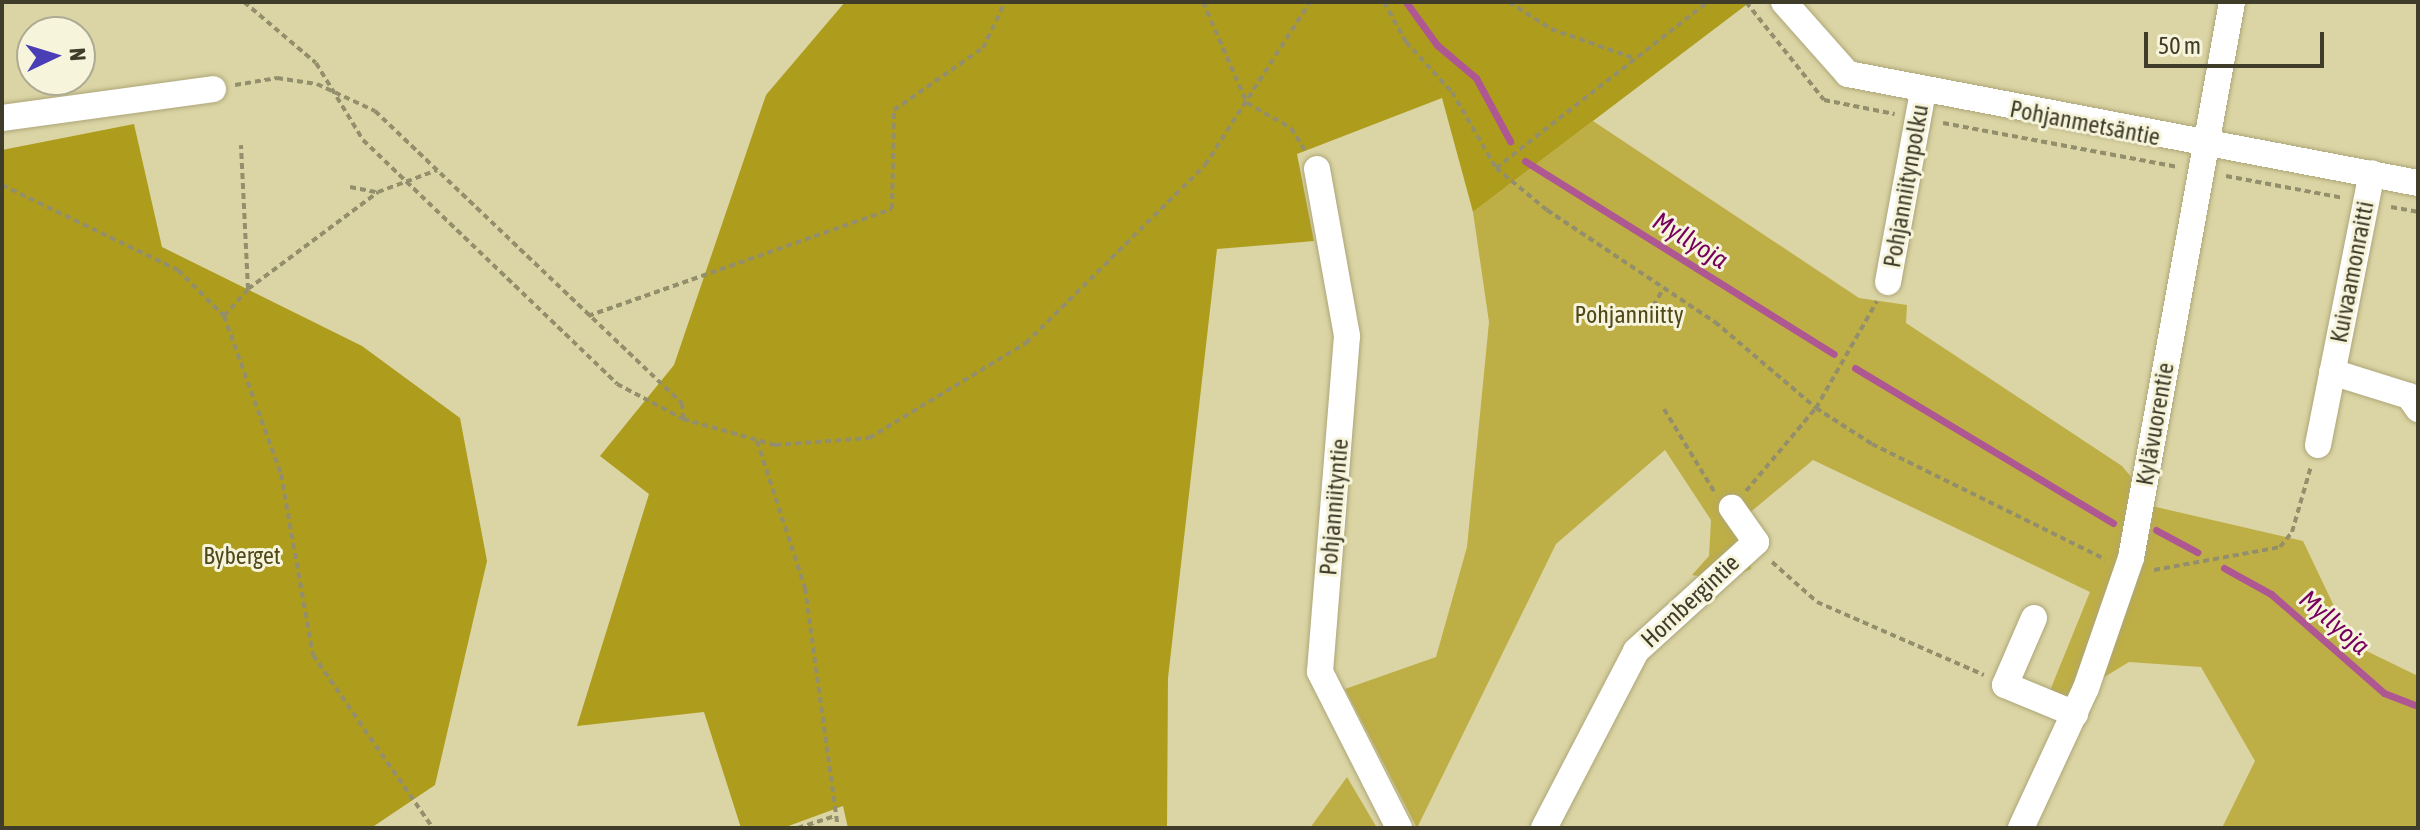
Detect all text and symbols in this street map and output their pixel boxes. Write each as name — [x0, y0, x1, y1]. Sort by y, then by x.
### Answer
north arrow — [16, 16, 96, 96]
scale bar — [2148, 16, 2328, 66]
text: 50 m — [2158, 32, 2201, 59]
text: N — [65, 47, 91, 62]
street label: Pohjanmetsäntie — [2007, 94, 2163, 152]
street label: Pohjanniitynpolku — [1877, 102, 1935, 270]
street label: Kuivaamonraitti — [2324, 199, 2380, 345]
water label: Myllyoja — [1647, 206, 1733, 276]
park label: Pohjanniitty — [1574, 301, 1684, 329]
street label: Kylävuorentie — [2130, 360, 2180, 488]
street label: Pohjanniityntie — [1314, 437, 1354, 577]
park label: Byberget — [203, 542, 281, 570]
street label: Hornbergintie — [1635, 548, 1745, 654]
water label: Myllyoja — [2293, 584, 2375, 662]

